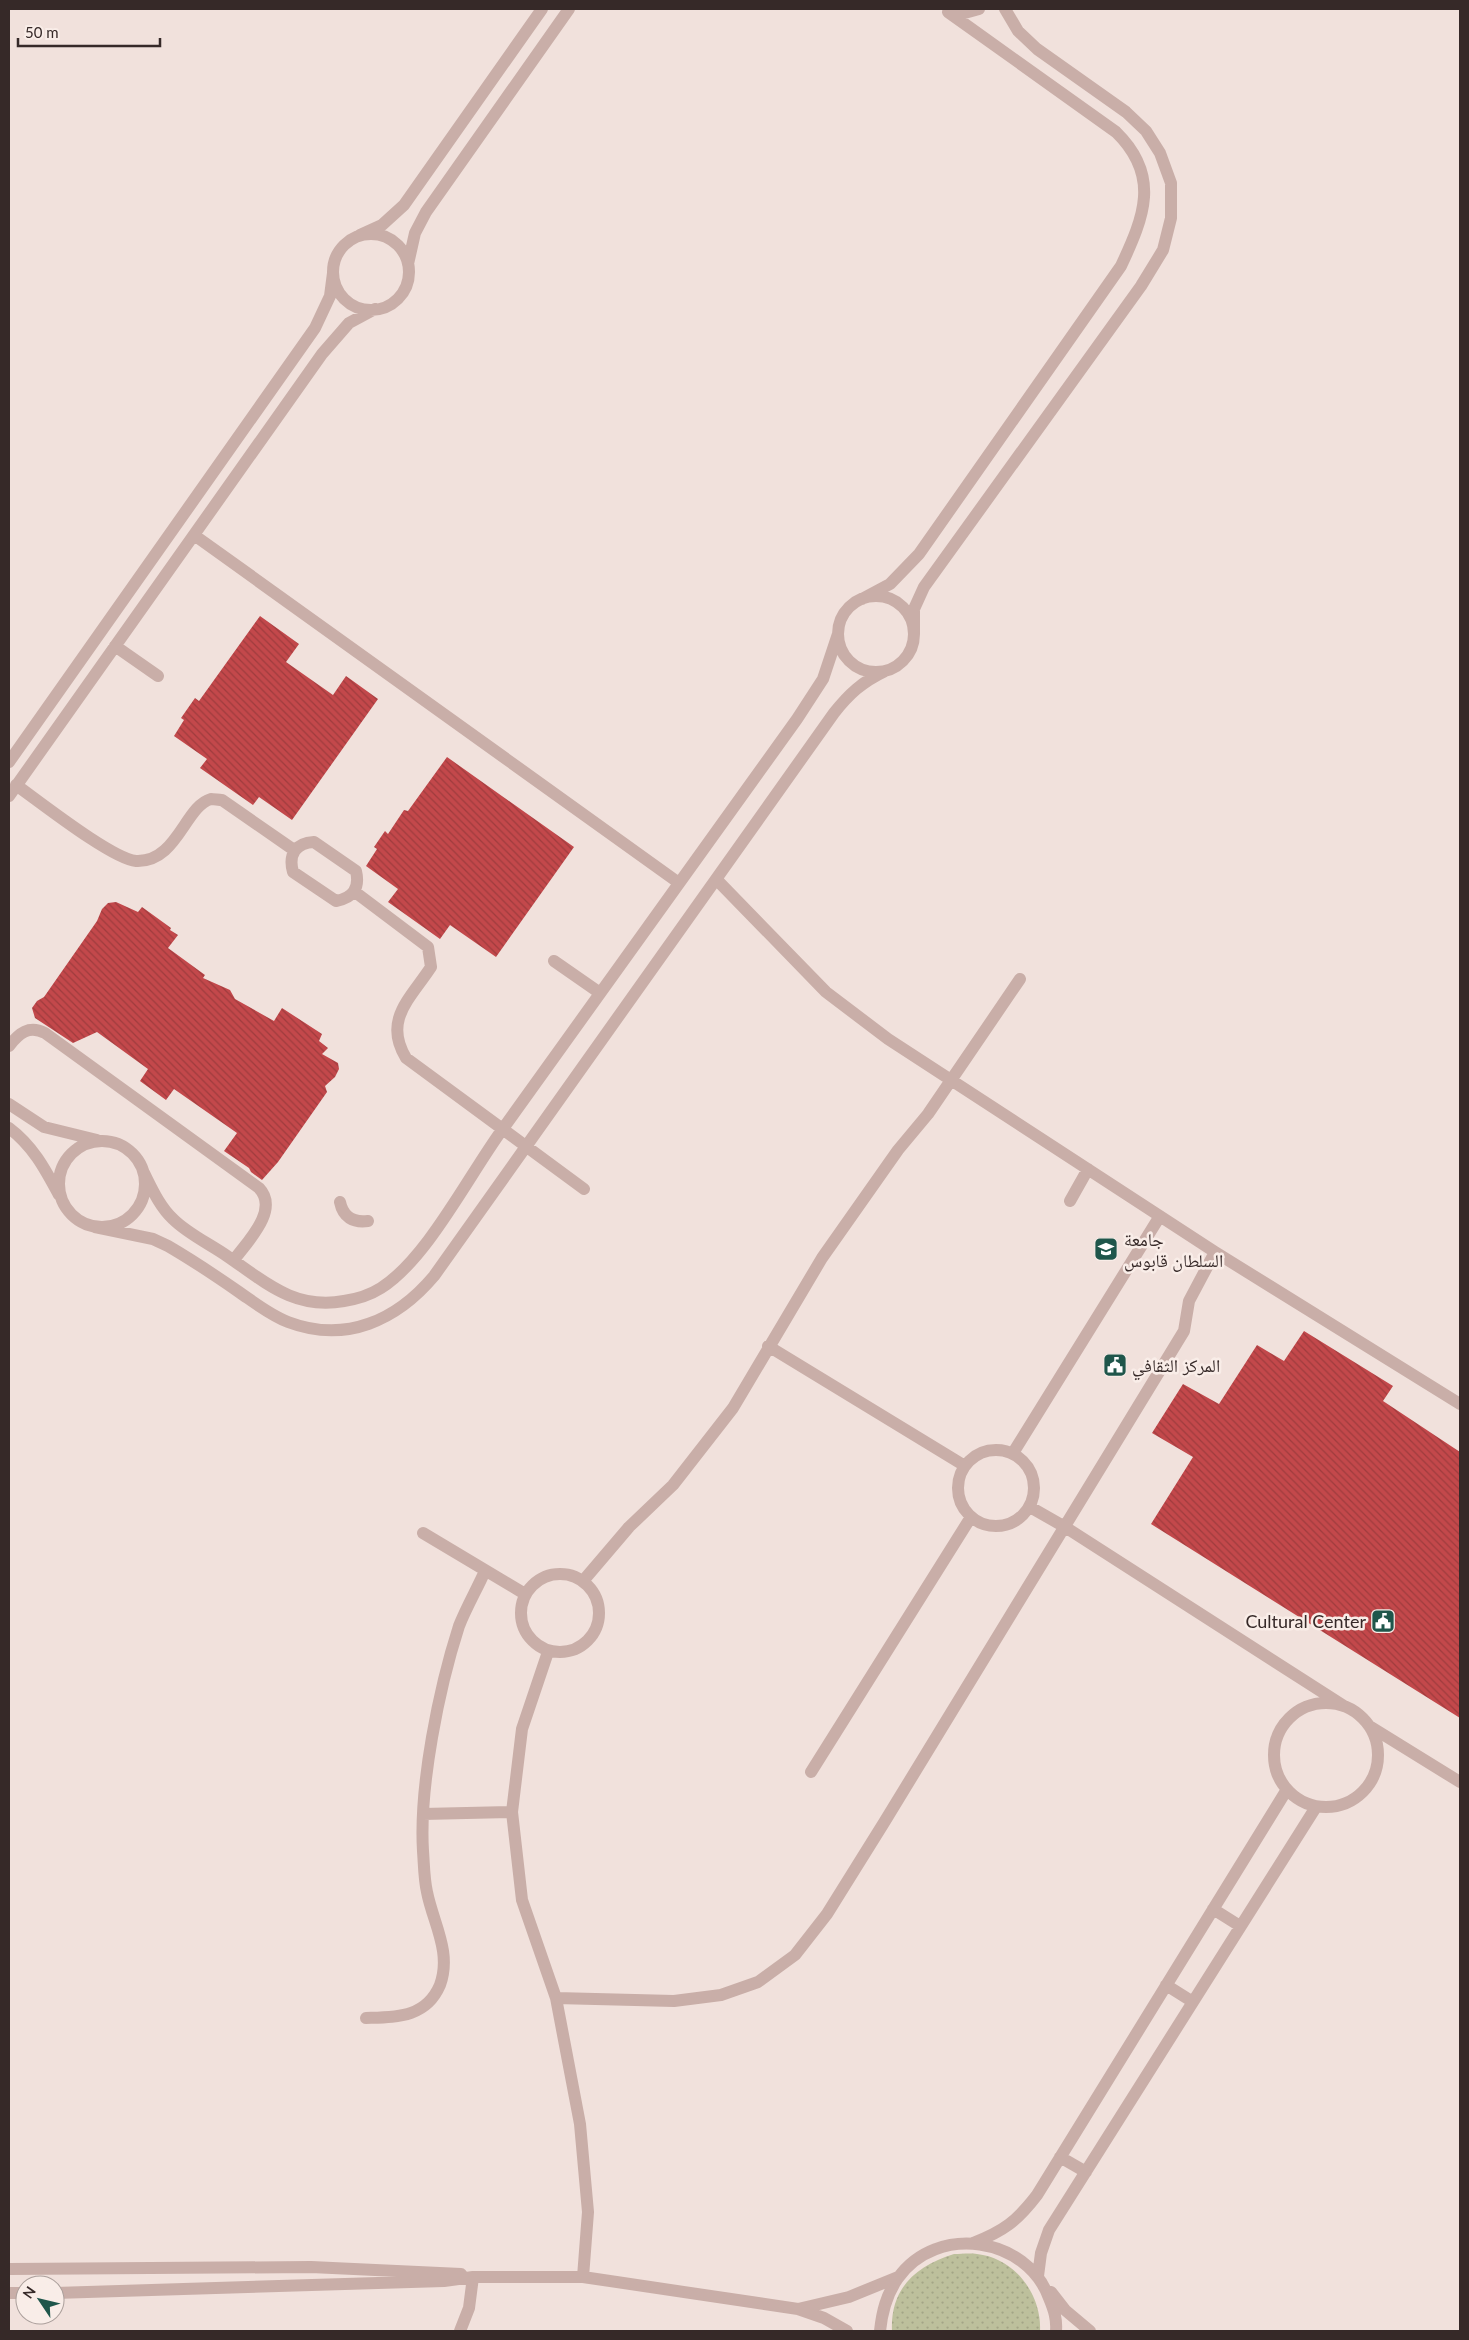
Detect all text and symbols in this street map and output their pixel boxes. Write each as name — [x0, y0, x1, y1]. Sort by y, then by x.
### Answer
scale bar — [18, 15, 160, 47]
text: 50 m — [25, 23, 59, 41]
place label: جامعة السلطان قابوس — [1124, 1228, 1223, 1272]
school or university icon: جامعة السلطان قابوس — [1093, 1236, 1119, 1262]
public building icon: المركز الثقافي — [1102, 1352, 1128, 1378]
place label: المركز الثقافي — [1132, 1354, 1220, 1381]
public building icon: Cultural Center — [1370, 1608, 1396, 1634]
place label: Cultural Center — [1245, 1610, 1366, 1632]
north arrow — [15, 2275, 65, 2325]
text: N — [19, 2283, 39, 2302]

